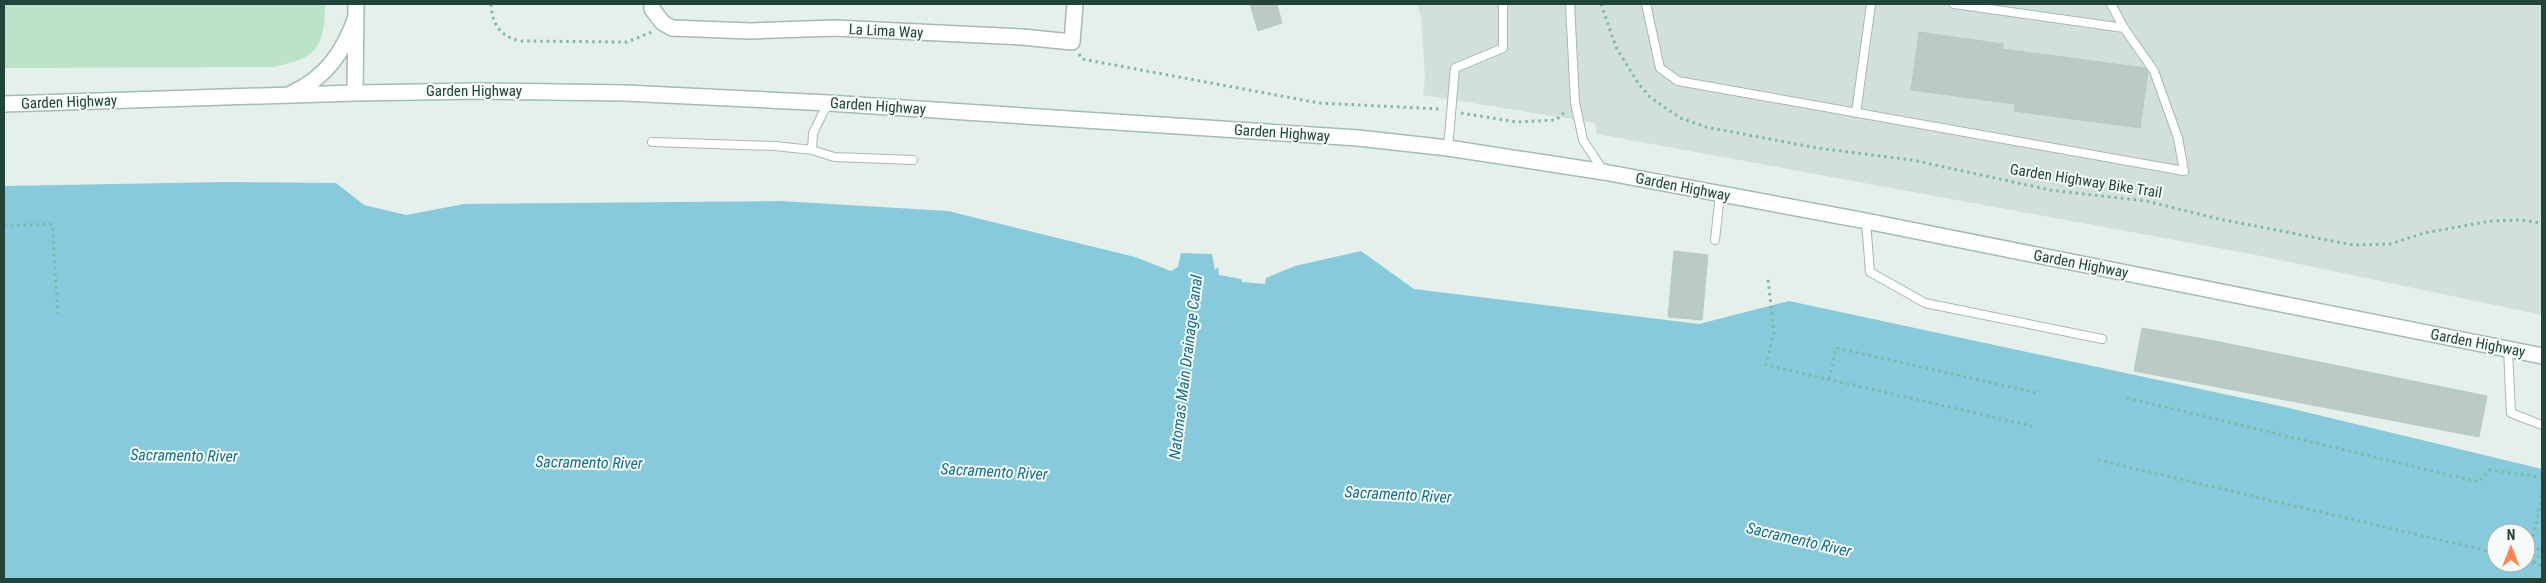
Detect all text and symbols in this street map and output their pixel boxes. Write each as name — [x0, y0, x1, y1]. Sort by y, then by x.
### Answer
street label: La Lima Way — [848, 20, 924, 42]
street label: Garden Highway — [426, 82, 522, 100]
street label: Garden Highway — [21, 91, 117, 113]
street label: Garden Highway — [829, 94, 927, 118]
street label: Garden Highway — [1233, 121, 1331, 145]
street label: Garden Highway Bike Trail — [2009, 160, 2163, 202]
street label: Garden Highway — [1634, 169, 1732, 205]
street label: Garden Highway — [2032, 246, 2130, 282]
water label: Natomas Main Drainage Canal — [1165, 273, 1206, 460]
street label: Garden Highway — [2429, 325, 2527, 361]
water label: Sacramento River — [130, 445, 239, 466]
water label: Sacramento River — [535, 452, 644, 473]
water label: Sacramento River — [940, 459, 1049, 484]
water label: Sacramento River — [1344, 482, 1453, 507]
water label: Sacramento River — [1745, 518, 1854, 561]
north arrow — [2486, 523, 2536, 573]
text: N — [2507, 527, 2515, 543]

